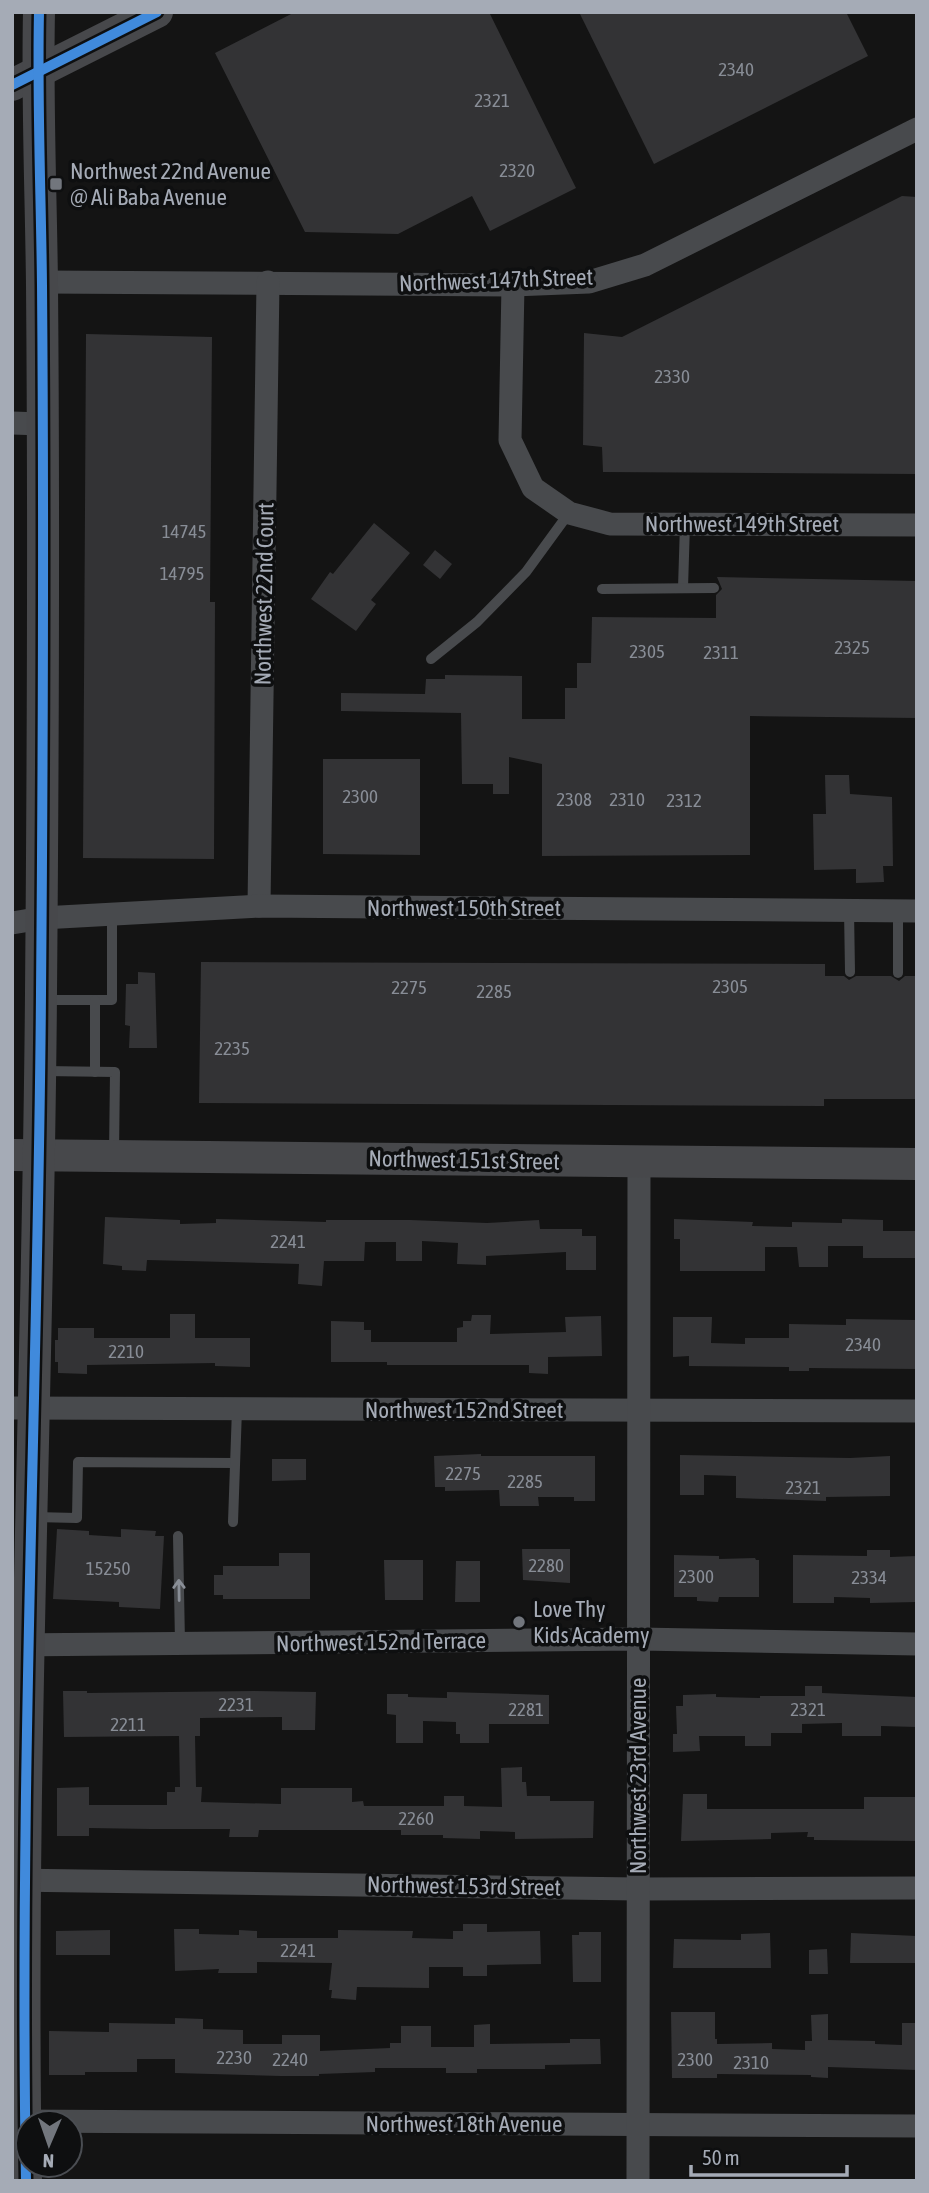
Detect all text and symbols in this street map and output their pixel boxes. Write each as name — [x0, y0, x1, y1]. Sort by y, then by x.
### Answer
house number: 2340 — [718, 58, 754, 80]
house number: 2321 — [474, 89, 510, 111]
place label: Northwest 22nd Avenue @ Ali Baba Avenue — [70, 158, 271, 210]
house number: 2320 — [499, 159, 535, 181]
marker: Northwest 22nd Avenue @ Ali Baba Avenue — [48, 176, 64, 192]
street label: Northwest 147th Street — [398, 264, 594, 296]
house number: 2330 — [654, 365, 690, 387]
street label: Northwest 22nd Court — [249, 502, 279, 686]
street label: Northwest 149th Street — [645, 511, 839, 537]
house number: 14745 — [162, 520, 206, 542]
house number: 14795 — [160, 562, 204, 584]
house number: 2325 — [834, 636, 870, 658]
house number: 2305 — [629, 640, 665, 662]
house number: 2311 — [703, 641, 739, 663]
house number: 2300 — [342, 785, 378, 807]
house number: 2308 — [556, 788, 592, 810]
house number: 2310 — [609, 788, 645, 810]
house number: 2312 — [666, 789, 702, 811]
street label: Northwest 150th Street — [367, 895, 561, 921]
house number: 2305 — [712, 975, 748, 997]
house number: 2275 — [391, 976, 427, 998]
house number: 2285 — [476, 980, 512, 1002]
house number: 2235 — [214, 1037, 250, 1059]
street label: Northwest 151st Street — [368, 1145, 560, 1175]
house number: 2241 — [270, 1230, 306, 1252]
house number: 2340 — [845, 1333, 881, 1355]
house number: 2210 — [108, 1340, 144, 1362]
street label: Northwest 152nd Street — [365, 1397, 563, 1423]
house number: 2275 — [445, 1462, 481, 1484]
house number: 2285 — [507, 1470, 543, 1492]
house number: 2321 — [785, 1476, 821, 1498]
house number: 2280 — [528, 1554, 564, 1576]
house number: 15250 — [86, 1557, 130, 1579]
house number: 2300 — [678, 1565, 714, 1587]
house number: 2334 — [851, 1566, 887, 1588]
one-way arrow — [172, 1579, 186, 1602]
place label: Love Thy Kids Academy — [533, 1596, 650, 1648]
marker: Love Thy Kids Academy — [511, 1614, 527, 1630]
street label: Northwest 152nd Terrace — [276, 1627, 486, 1657]
street label: Northwest 23rd Avenue — [625, 1678, 651, 1874]
house number: 2231 — [218, 1693, 254, 1715]
house number: 2281 — [508, 1698, 544, 1720]
house number: 2321 — [790, 1698, 826, 1720]
house number: 2211 — [110, 1713, 146, 1735]
house number: 2260 — [398, 1807, 434, 1829]
street label: Northwest 153rd Street — [367, 1871, 561, 1901]
house number: 2241 — [280, 1939, 316, 1961]
house number: 2230 — [216, 2046, 252, 2068]
house number: 2240 — [272, 2048, 308, 2070]
house number: 2300 — [677, 2048, 713, 2070]
house number: 2310 — [733, 2051, 769, 2073]
north arrow — [14, 2109, 84, 2179]
street label: Northwest 18th Avenue — [366, 2111, 562, 2137]
scale bar — [691, 2134, 847, 2178]
text: 50 m — [702, 2145, 740, 2169]
text: N — [42, 2150, 54, 2172]

